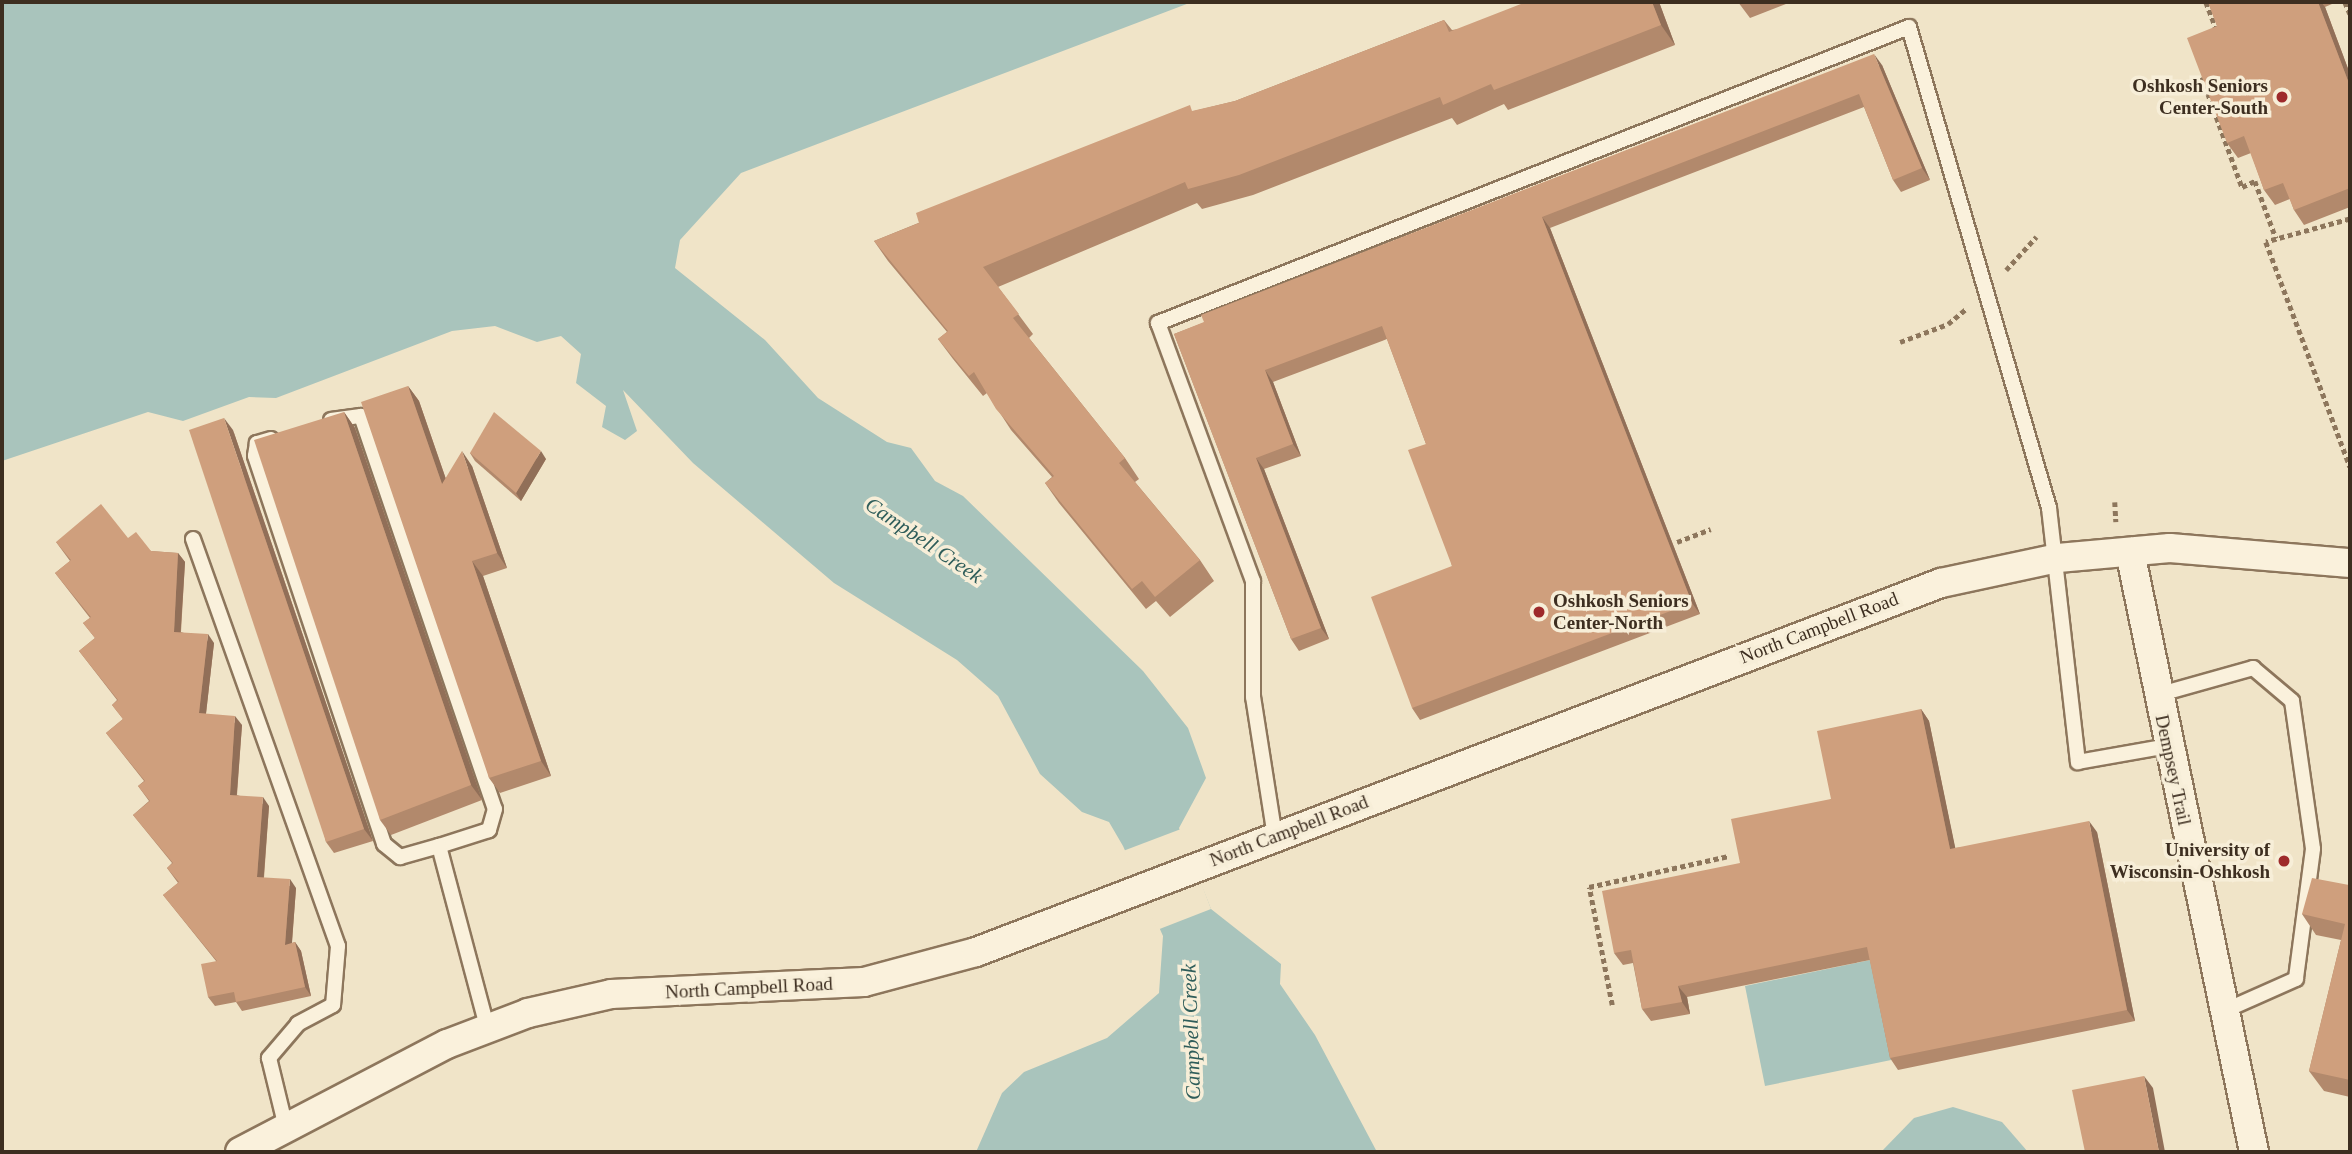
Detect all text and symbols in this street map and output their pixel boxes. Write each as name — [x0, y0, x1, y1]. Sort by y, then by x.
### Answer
place label: Oshkosh Seniors Center-South — [2132, 75, 2268, 119]
marker: Oshkosh Seniors Center-South — [2274, 89, 2290, 105]
water label: Campbell Creek — [860, 491, 988, 589]
street label: North Campbell Road — [1737, 587, 1901, 669]
place label: Oshkosh Seniors Center-North — [1553, 590, 1689, 634]
marker: Oshkosh Seniors Center-North — [1531, 604, 1547, 620]
street label: Dempsey Trail — [2150, 712, 2196, 828]
street label: North Campbell Road — [1207, 790, 1371, 872]
place label: University of Wisconsin-Oshkosh — [2110, 839, 2270, 883]
marker: University of Wisconsin-Oshkosh — [2276, 853, 2292, 869]
water label: Campbell Creek — [1176, 963, 1206, 1101]
street label: North Campbell Road — [665, 972, 833, 1004]

